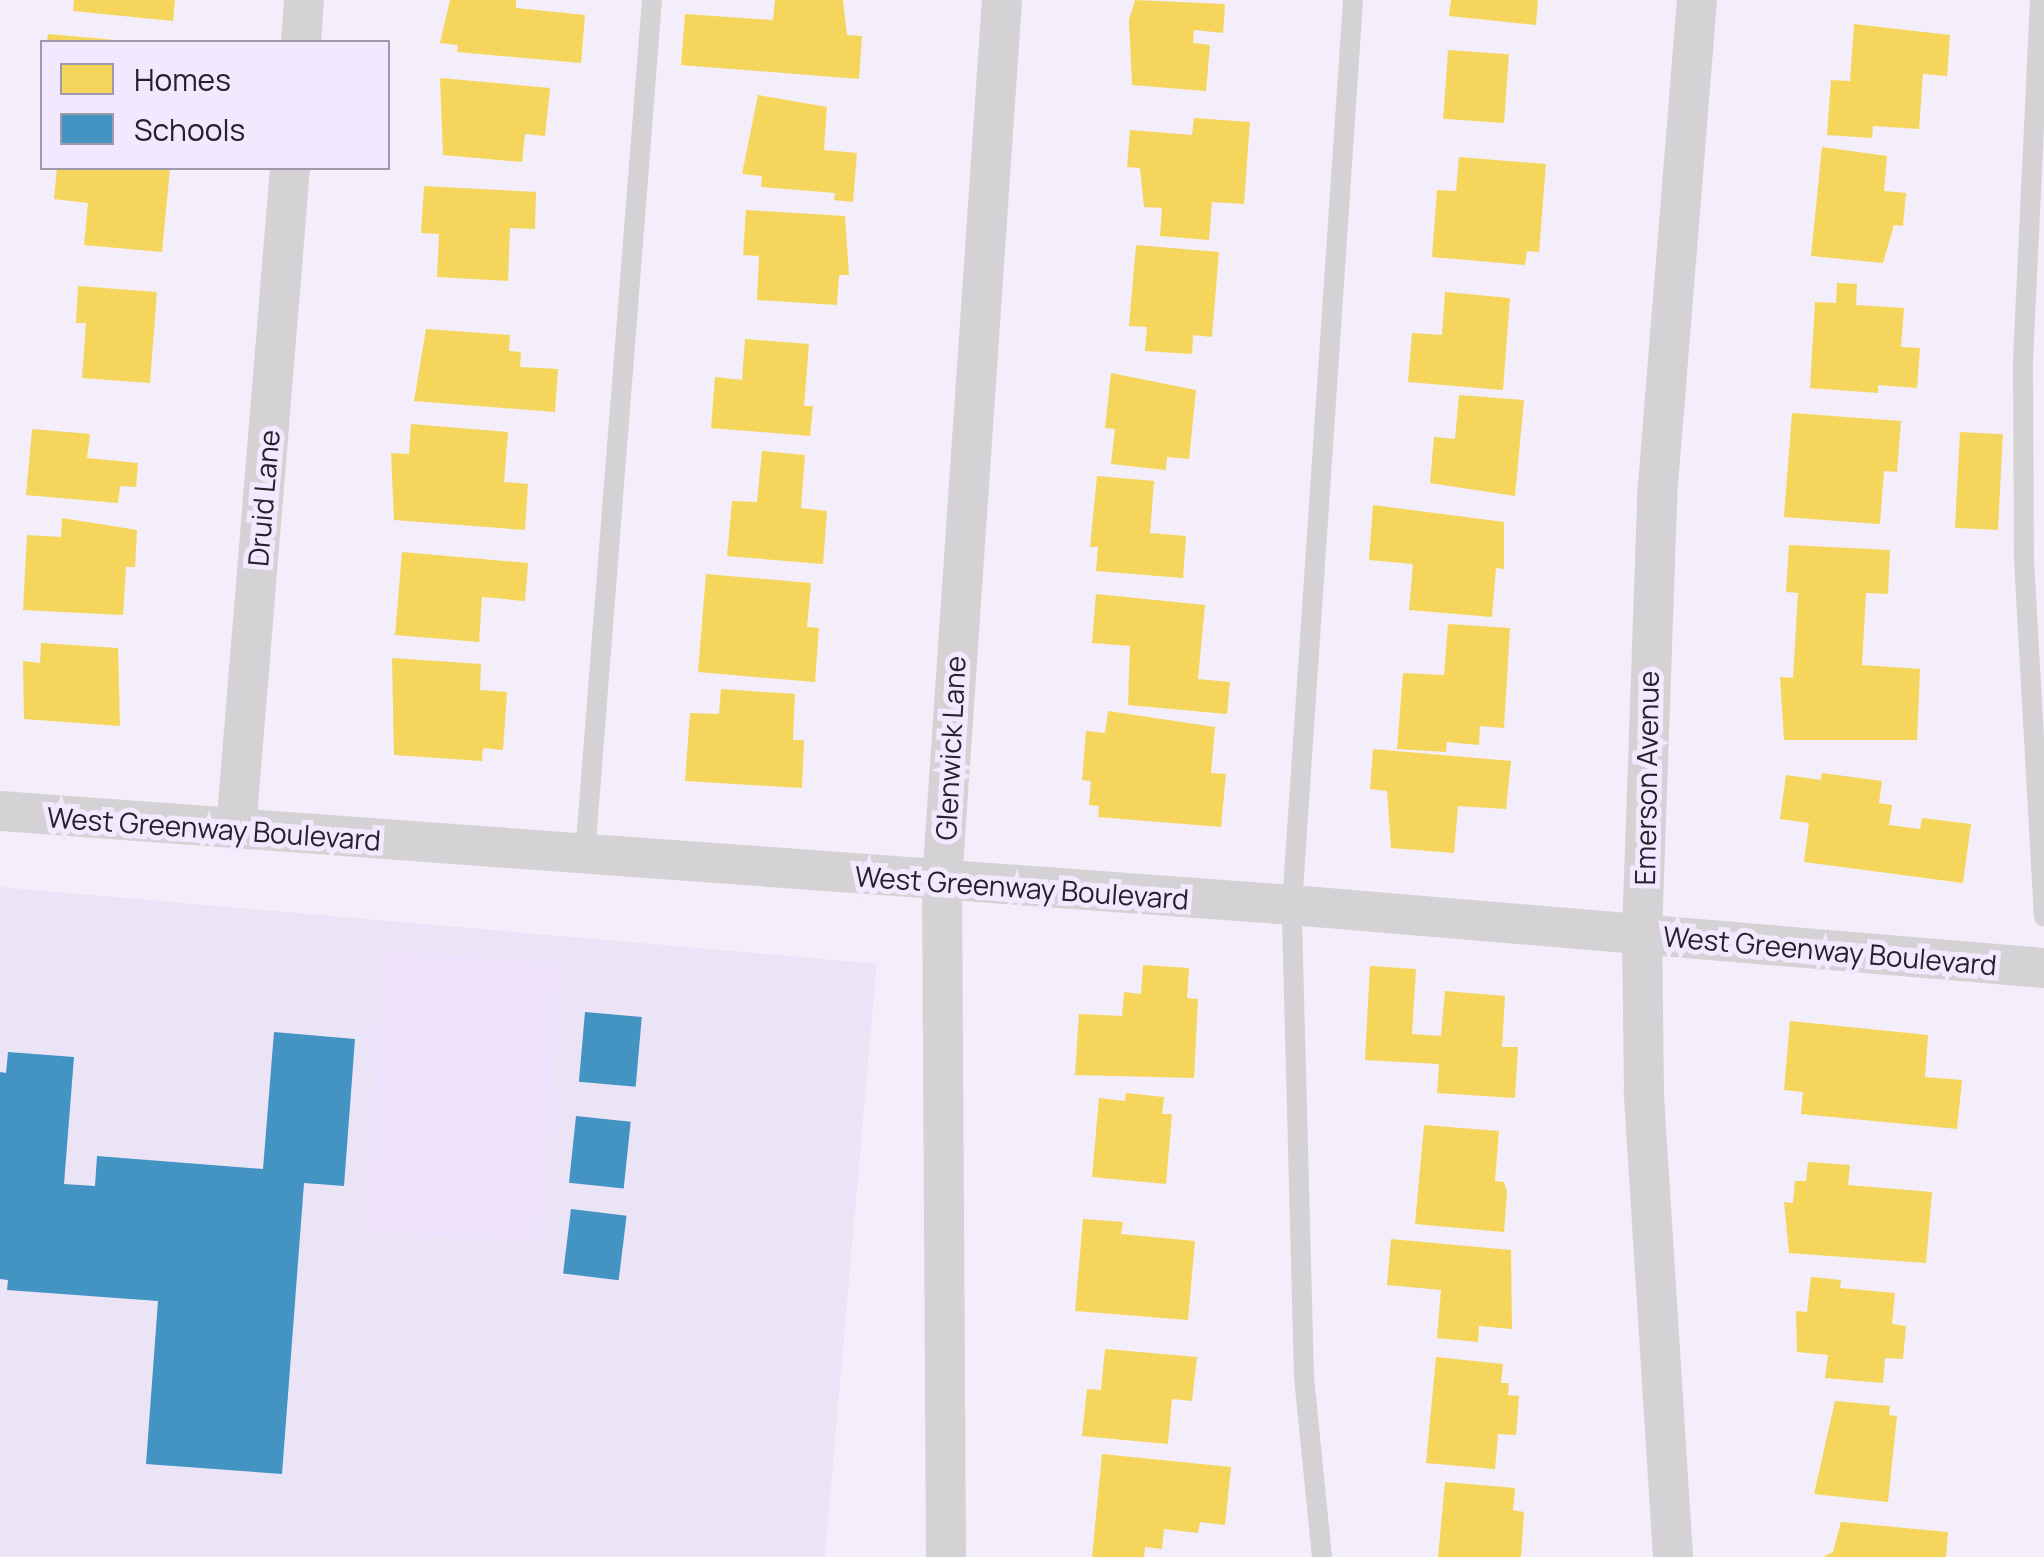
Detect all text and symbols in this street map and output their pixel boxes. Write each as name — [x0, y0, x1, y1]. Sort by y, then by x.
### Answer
legend — [40, 40, 390, 170]
text: Homes — [134, 59, 231, 100]
text: Schools — [134, 109, 245, 150]
street label: Druid Lane — [240, 428, 286, 568]
street label: Glenwick Lane — [928, 655, 972, 841]
street label: Emerson Avenue — [1627, 670, 1665, 886]
street label: West Greenway Boulevard — [46, 800, 382, 856]
street label: West Greenway Boulevard — [854, 859, 1190, 915]
street label: West Greenway Boulevard — [1662, 919, 1998, 981]

